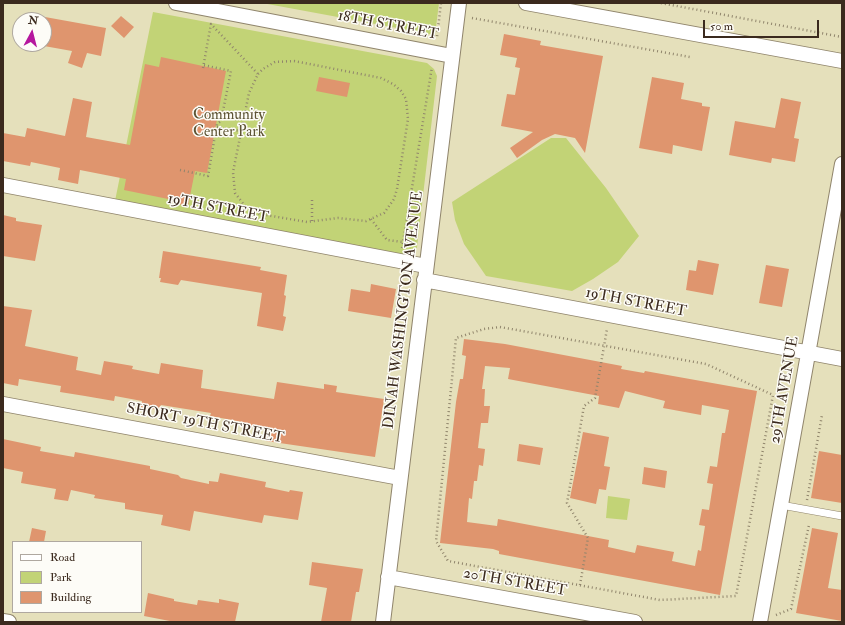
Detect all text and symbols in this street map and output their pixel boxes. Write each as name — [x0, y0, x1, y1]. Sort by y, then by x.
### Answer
street label: 18TH STREET — [336, 7, 440, 45]
north arrow — [12, 12, 52, 52]
scale bar — [705, 12, 821, 38]
text: N — [28, 14, 39, 28]
text: 50 m — [710, 19, 733, 34]
park label: Community Center Park — [193, 107, 265, 142]
street label: 19TH STREET — [166, 190, 270, 228]
street label: DINAH WASHINGTON AVENUE — [380, 190, 428, 430]
street label: 19TH STREET — [584, 284, 688, 322]
street label: 29TH AVENUE — [767, 335, 803, 445]
street label: SHORT 19TH STREET — [125, 400, 285, 448]
legend — [12, 541, 142, 613]
text: Road — [50, 550, 75, 565]
street label: 20TH STREET — [462, 565, 568, 601]
text: Park — [50, 570, 72, 585]
text: Building — [50, 590, 91, 605]

